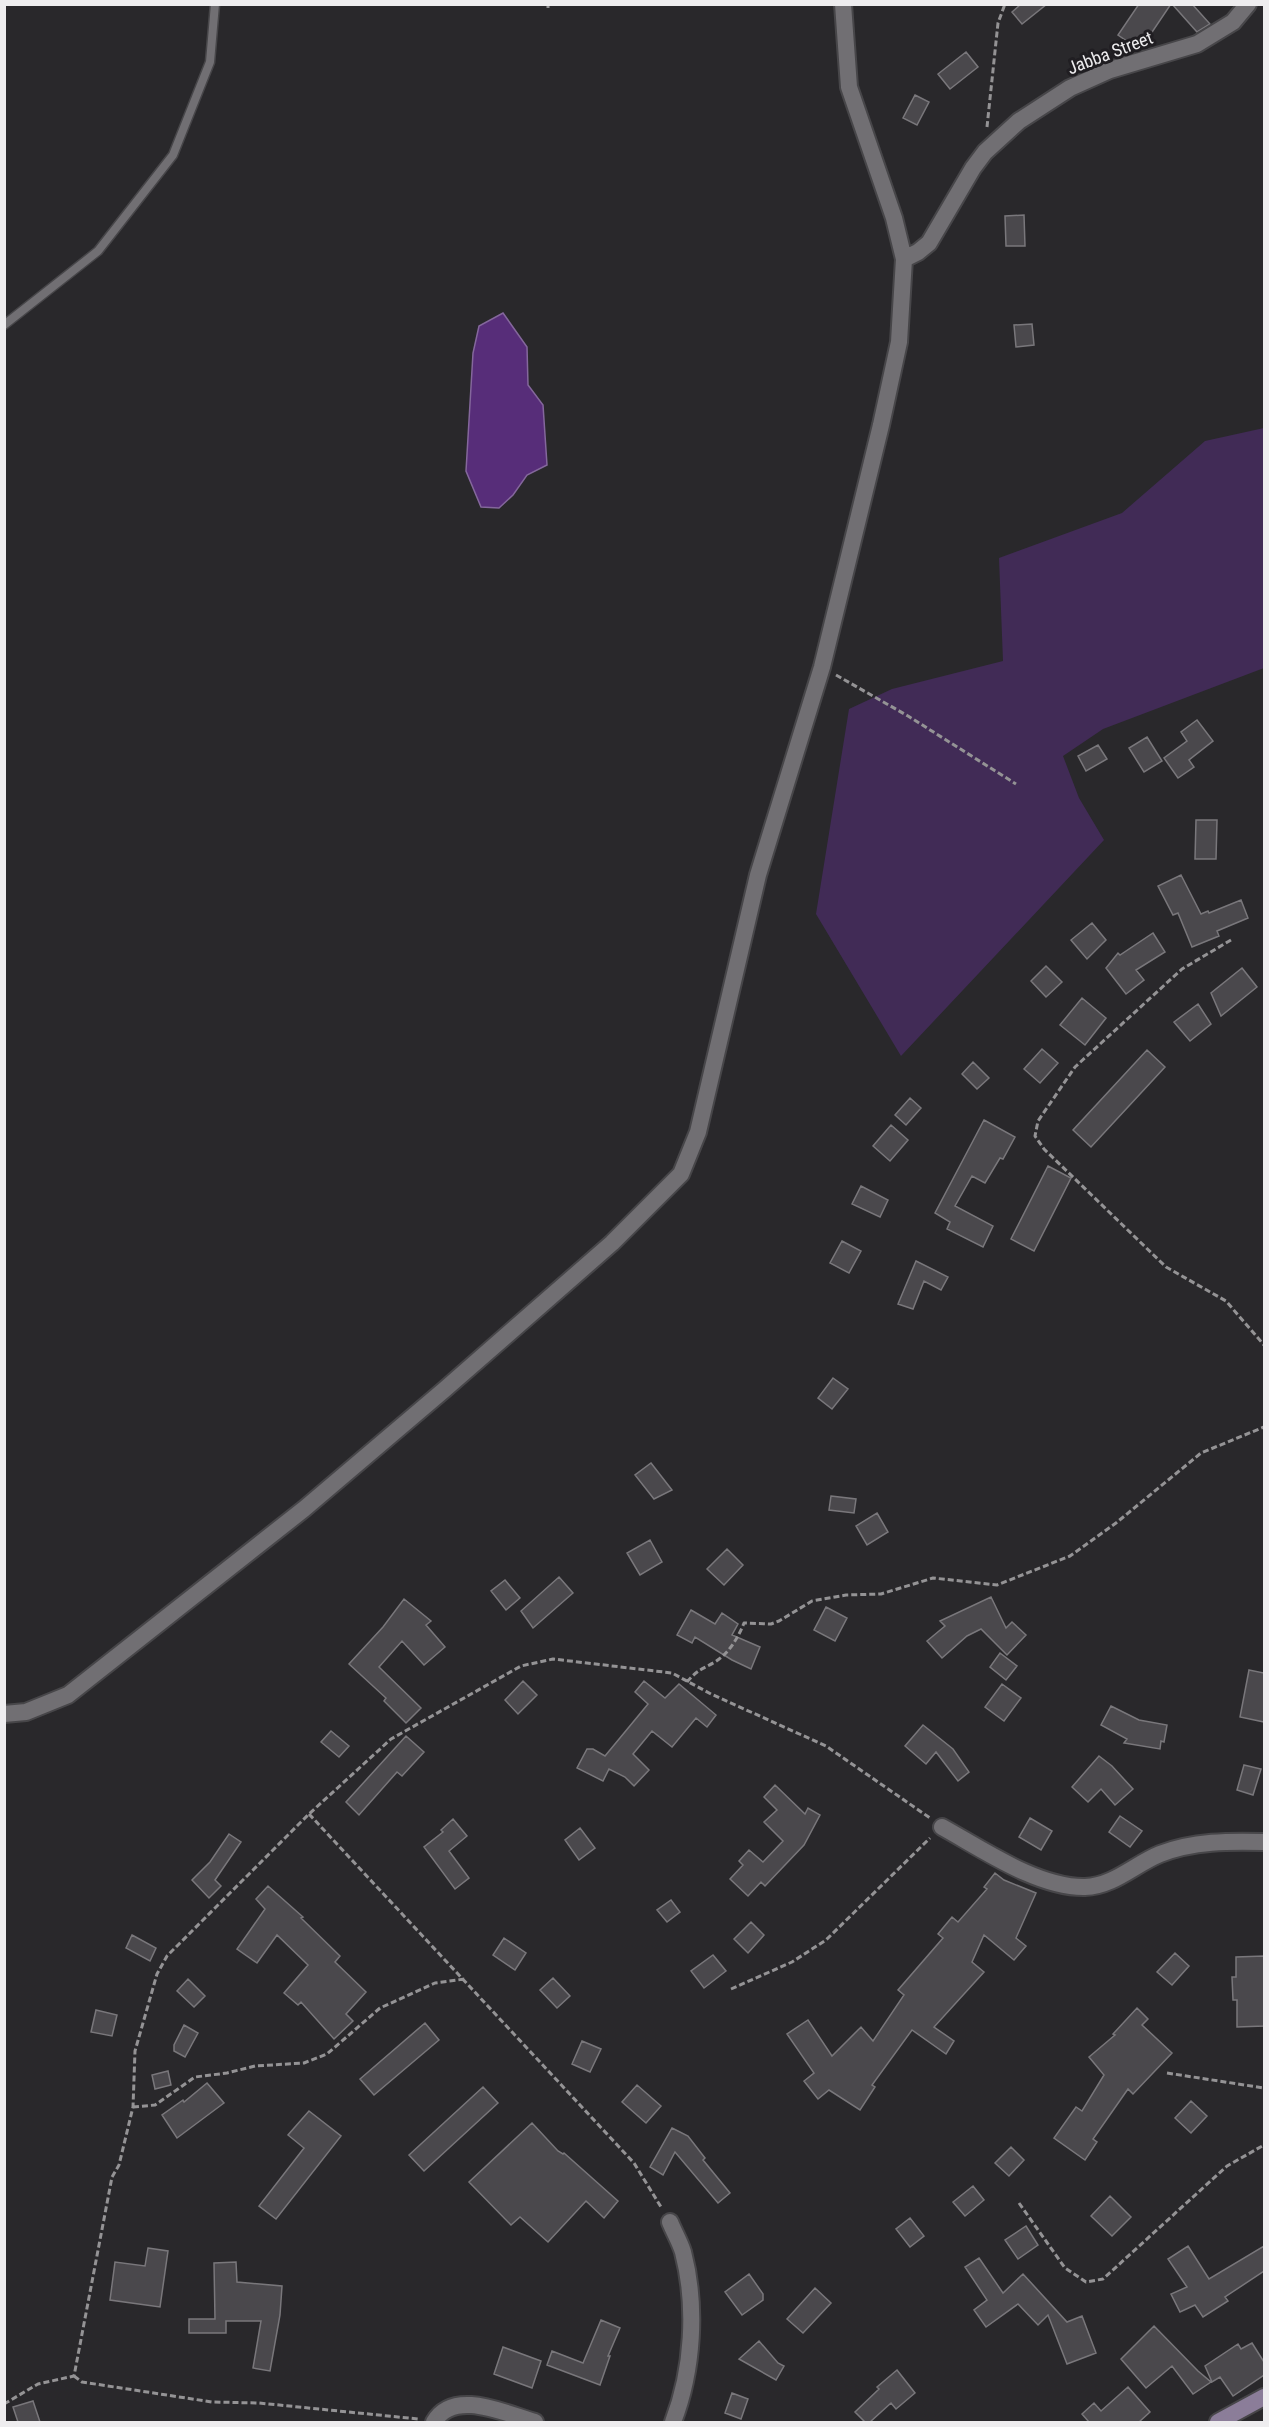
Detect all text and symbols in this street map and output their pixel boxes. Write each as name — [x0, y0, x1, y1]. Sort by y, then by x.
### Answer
street label: Jabba Street — [1064, 27, 1156, 78]

